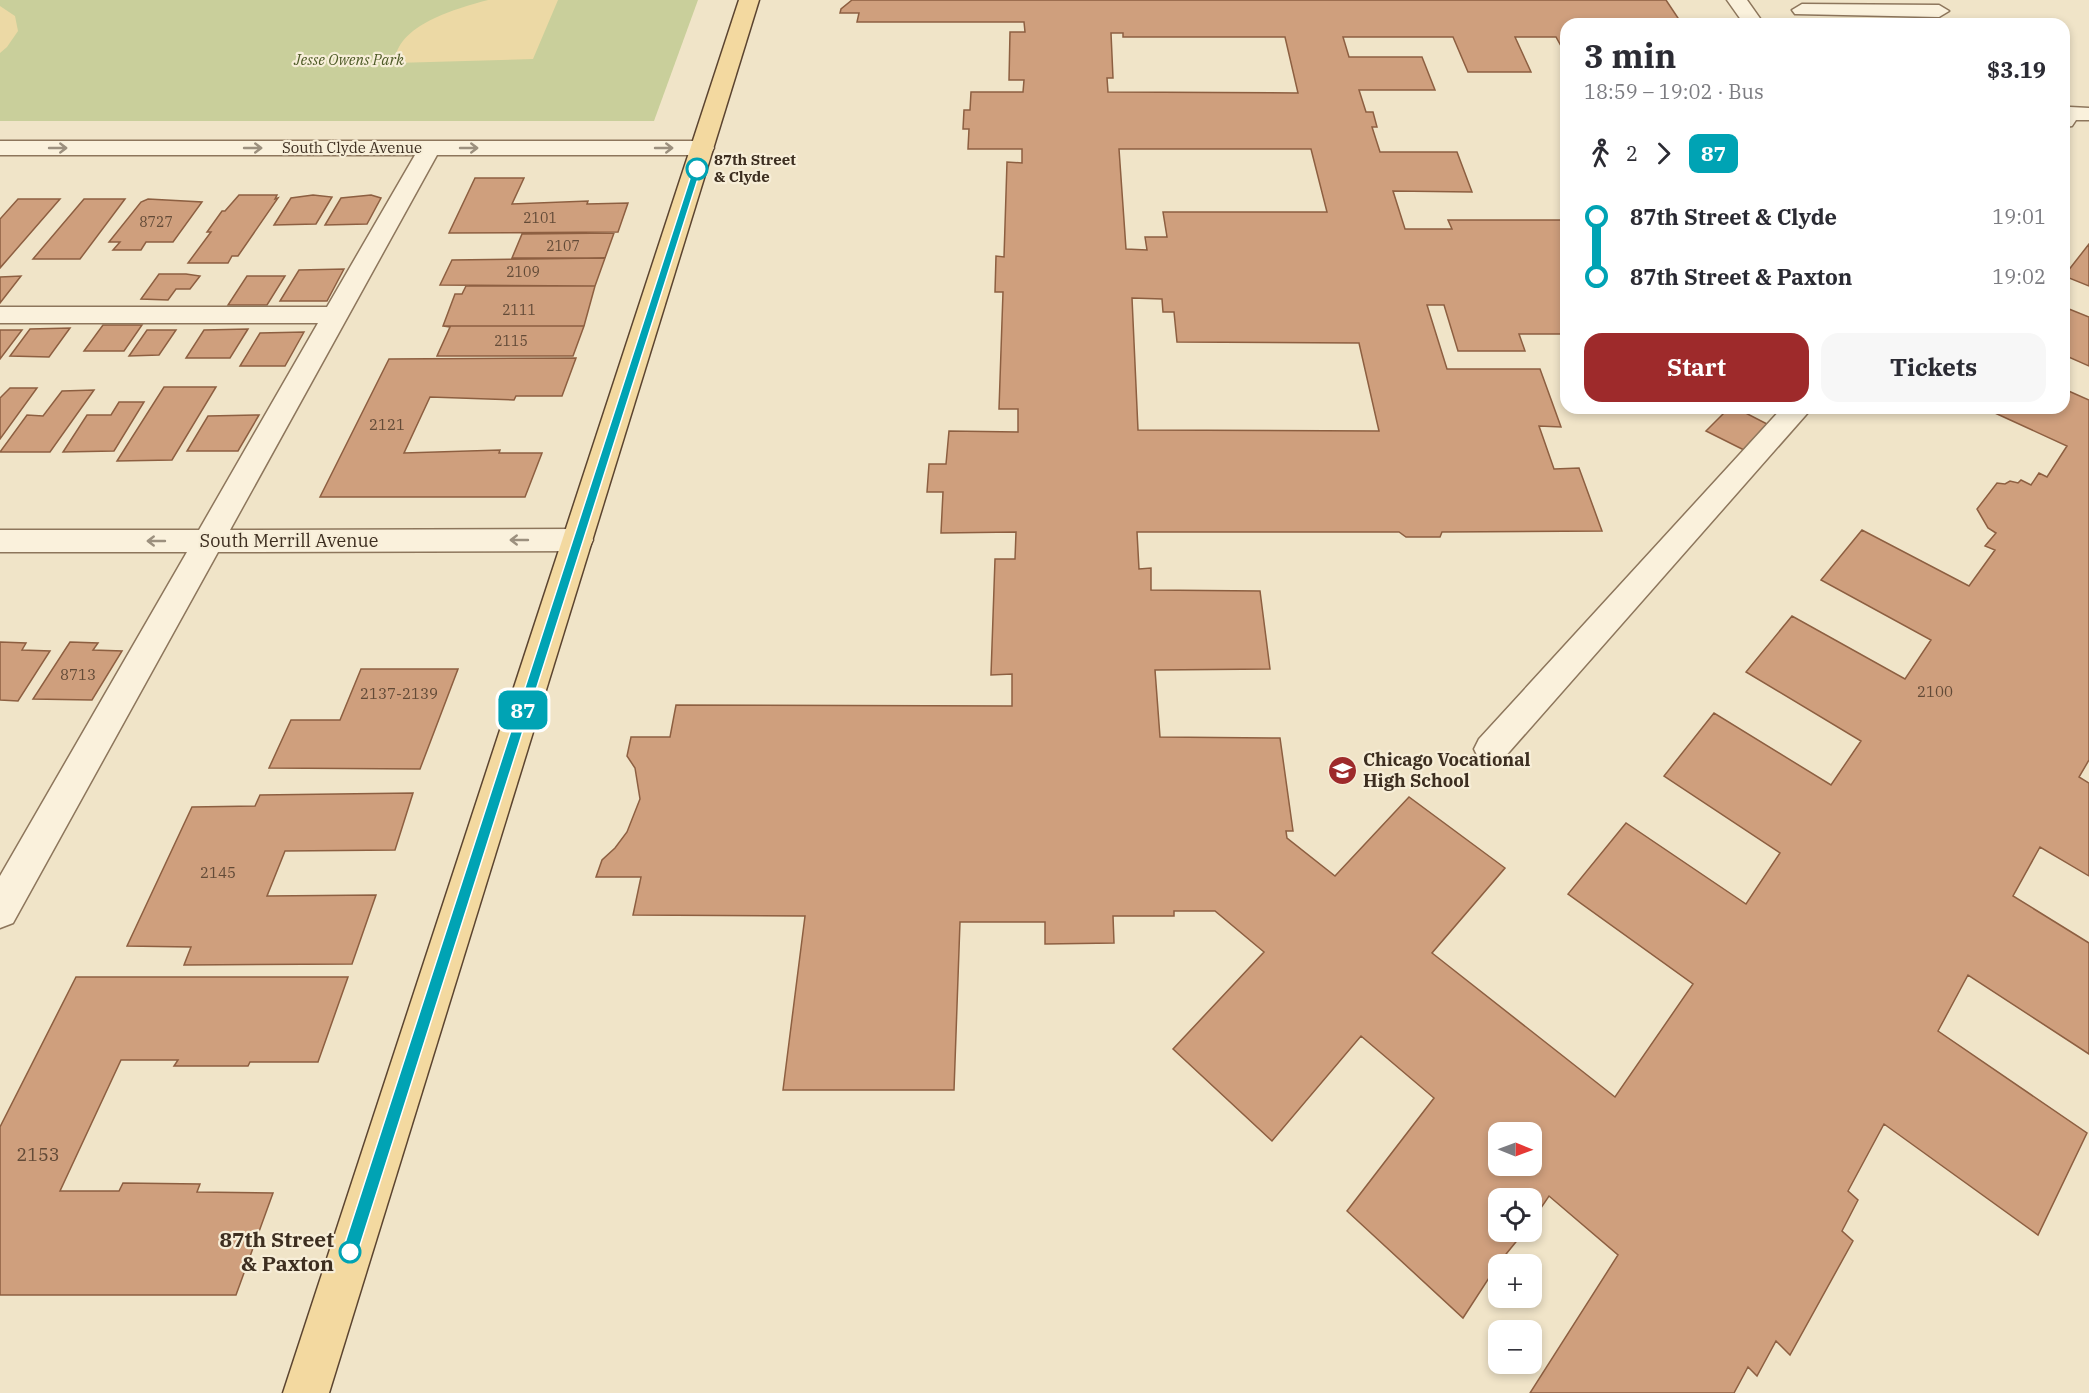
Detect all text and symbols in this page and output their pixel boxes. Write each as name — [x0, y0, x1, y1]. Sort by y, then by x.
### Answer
text: 3 min — [1584, 34, 1676, 77]
park label: Jesse Owens Park — [293, 50, 404, 69]
text: $3.19 — [1987, 55, 2046, 84]
text: 18:59 – 19:02 · Bus — [1584, 78, 1764, 105]
icon: walk — [1584, 137, 1617, 170]
icon: forward — [1647, 137, 1680, 170]
street label: South Clyde Avenue — [282, 138, 422, 157]
text: 87 — [1701, 139, 1726, 167]
text: 2 — [1626, 140, 1638, 167]
one-way arrow — [48, 142, 68, 154]
one-way arrow — [243, 142, 263, 154]
one-way arrow — [459, 142, 479, 154]
one-way arrow — [654, 142, 674, 154]
place label: 87th Street & Clyde — [714, 150, 796, 186]
marker: 87th Street & Clyde — [686, 158, 708, 180]
text: 87th Street & Clyde — [1630, 202, 1837, 231]
text: 19:01 — [1992, 203, 2046, 230]
house number: 2101 — [523, 209, 557, 227]
house number: 8727 — [139, 213, 173, 231]
house number: 2107 — [546, 237, 580, 255]
text: 87th Street & Paxton — [1630, 262, 1852, 291]
house number: 2109 — [506, 263, 540, 281]
text: 19:02 — [1992, 263, 2046, 290]
house number: 2111 — [502, 301, 536, 319]
house number: 2115 — [494, 332, 528, 350]
button: Start — [1584, 333, 1809, 402]
button: Tickets — [1821, 333, 2046, 402]
house number: 2121 — [369, 415, 405, 434]
street label: South Merrill Avenue — [200, 529, 378, 552]
one-way arrow — [510, 534, 530, 546]
one-way arrow — [147, 535, 167, 547]
house number: 8713 — [60, 665, 96, 684]
house number: 2100 — [1917, 682, 1953, 701]
house number: 2137-2139 — [360, 684, 438, 703]
line badge: 87 — [496, 690, 550, 730]
text: 87 — [510, 696, 536, 724]
place label: Chicago Vocational High School — [1363, 748, 1531, 792]
school or university icon: Chicago Vocational High School — [1326, 754, 1358, 786]
house number: 2145 — [200, 863, 236, 882]
north arrow — [1488, 1122, 1542, 1176]
map controls — [1488, 1122, 1542, 1374]
house number: 2153 — [16, 1143, 60, 1166]
button: locate — [1488, 1188, 1542, 1242]
place label: 87th Street & Paxton — [219, 1225, 334, 1277]
marker: 87th Street & Paxton — [339, 1241, 361, 1263]
button: + — [1488, 1254, 1542, 1308]
button: − — [1488, 1320, 1542, 1374]

